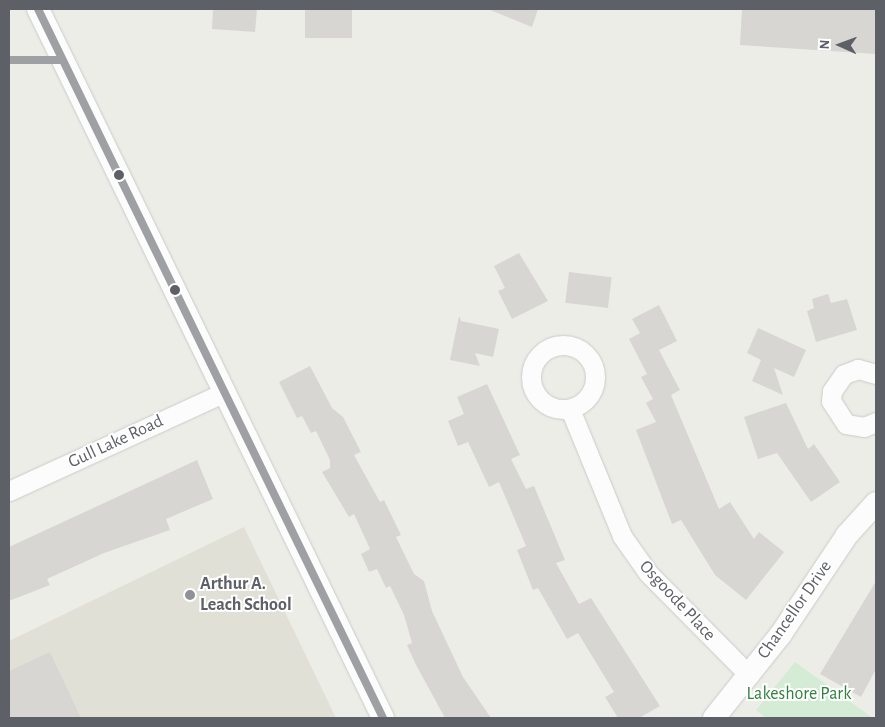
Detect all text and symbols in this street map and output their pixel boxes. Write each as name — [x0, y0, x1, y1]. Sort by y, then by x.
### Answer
north arrow — [815, 20, 865, 70]
text: N — [818, 39, 832, 50]
unlabelled marker — [114, 170, 124, 180]
unlabelled marker — [170, 285, 180, 295]
street label: Gull Lake Road — [65, 411, 167, 473]
street label: Osgoode Place — [634, 556, 720, 646]
street label: Chancellor Drive — [753, 557, 837, 663]
place label: Arthur A. Leach School — [200, 574, 292, 616]
marker: Arthur A. Leach School — [184, 589, 196, 601]
park label: Lakeshore Park — [747, 683, 851, 705]

